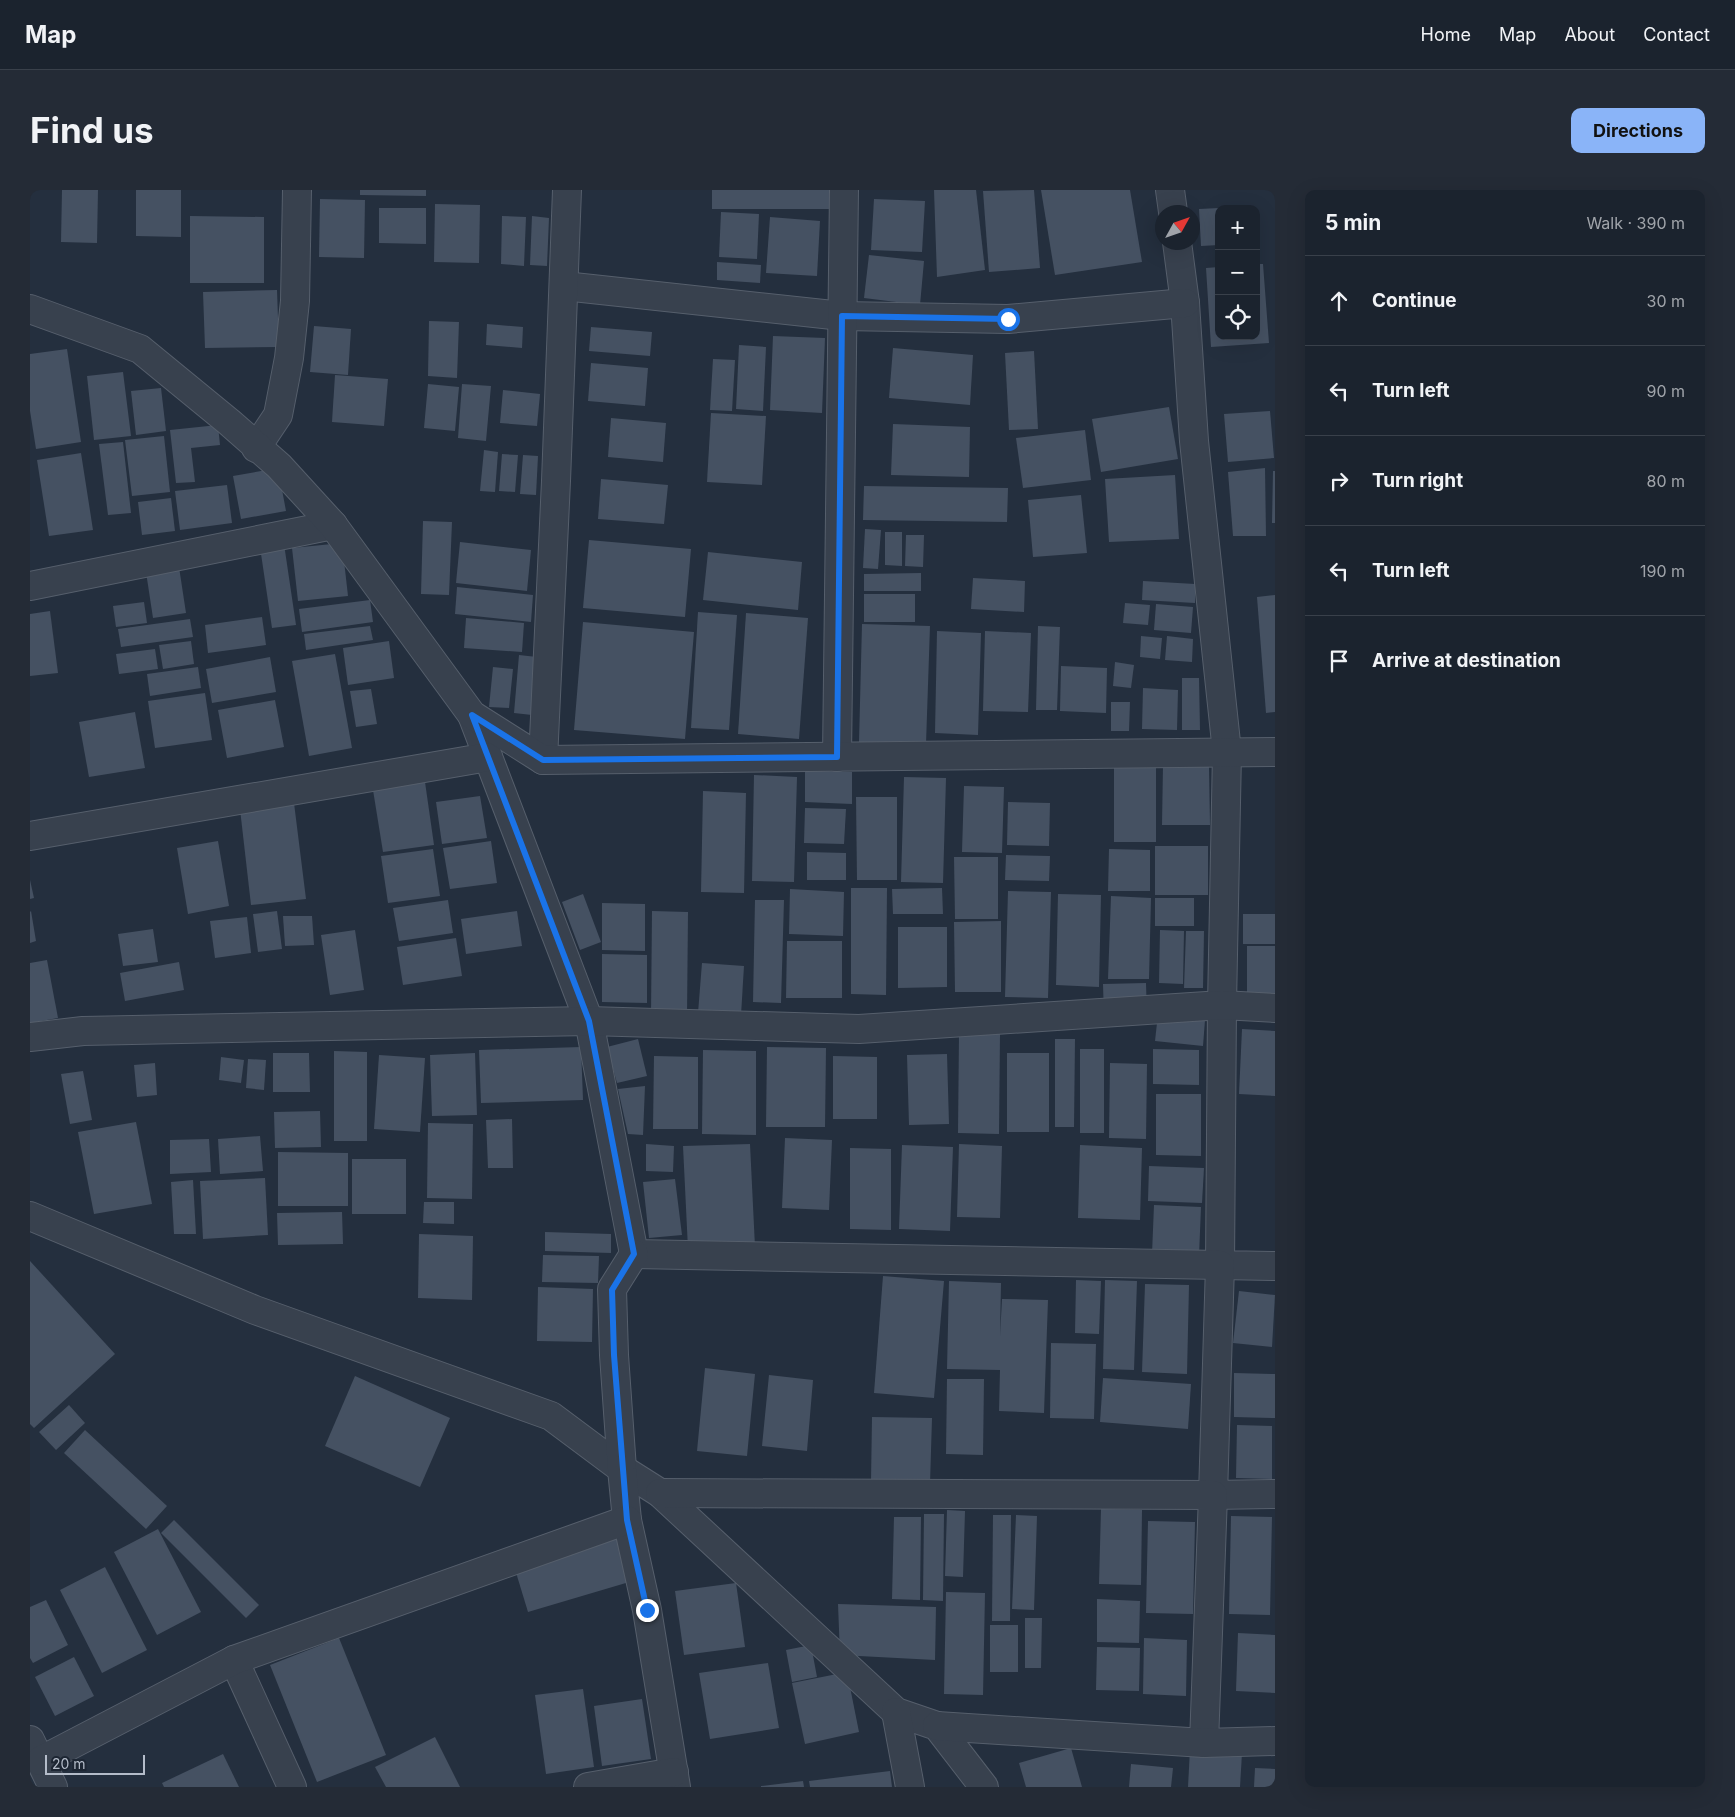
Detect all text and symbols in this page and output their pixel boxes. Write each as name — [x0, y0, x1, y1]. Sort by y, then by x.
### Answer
text: Map — [25, 20, 76, 49]
text: Home — [1421, 24, 1471, 45]
text: Map — [1499, 24, 1536, 45]
text: About — [1564, 24, 1615, 45]
text: Contact — [1643, 24, 1710, 45]
button: Directions — [1571, 108, 1705, 153]
text: Find us — [30, 109, 154, 151]
north arrow — [1155, 205, 1200, 250]
map controls — [1215, 205, 1260, 340]
button: + — [1215, 205, 1260, 250]
text: 5 min — [1325, 210, 1381, 235]
text: Walk · 390 m — [1586, 213, 1685, 233]
button: − — [1215, 250, 1260, 295]
icon: ahead — [1325, 287, 1353, 315]
text: Continue — [1372, 289, 1457, 312]
text: 30 m — [1647, 291, 1685, 311]
button: locate — [1215, 295, 1260, 340]
route start — [997, 308, 1020, 331]
icon: left — [1325, 377, 1353, 405]
text: Turn left — [1372, 379, 1450, 402]
text: 90 m — [1646, 381, 1685, 401]
icon: right — [1325, 467, 1353, 495]
text: Turn right — [1372, 469, 1463, 492]
text: 80 m — [1646, 471, 1685, 491]
icon: left — [1325, 557, 1353, 585]
text: Turn left — [1372, 559, 1450, 582]
text: 190 m — [1640, 561, 1685, 581]
icon: arrive — [1325, 647, 1353, 675]
text: Arrive at destination — [1372, 649, 1561, 672]
route end — [636, 1599, 659, 1622]
scale bar — [45, 1752, 145, 1775]
text: 20 m — [52, 1755, 86, 1772]

